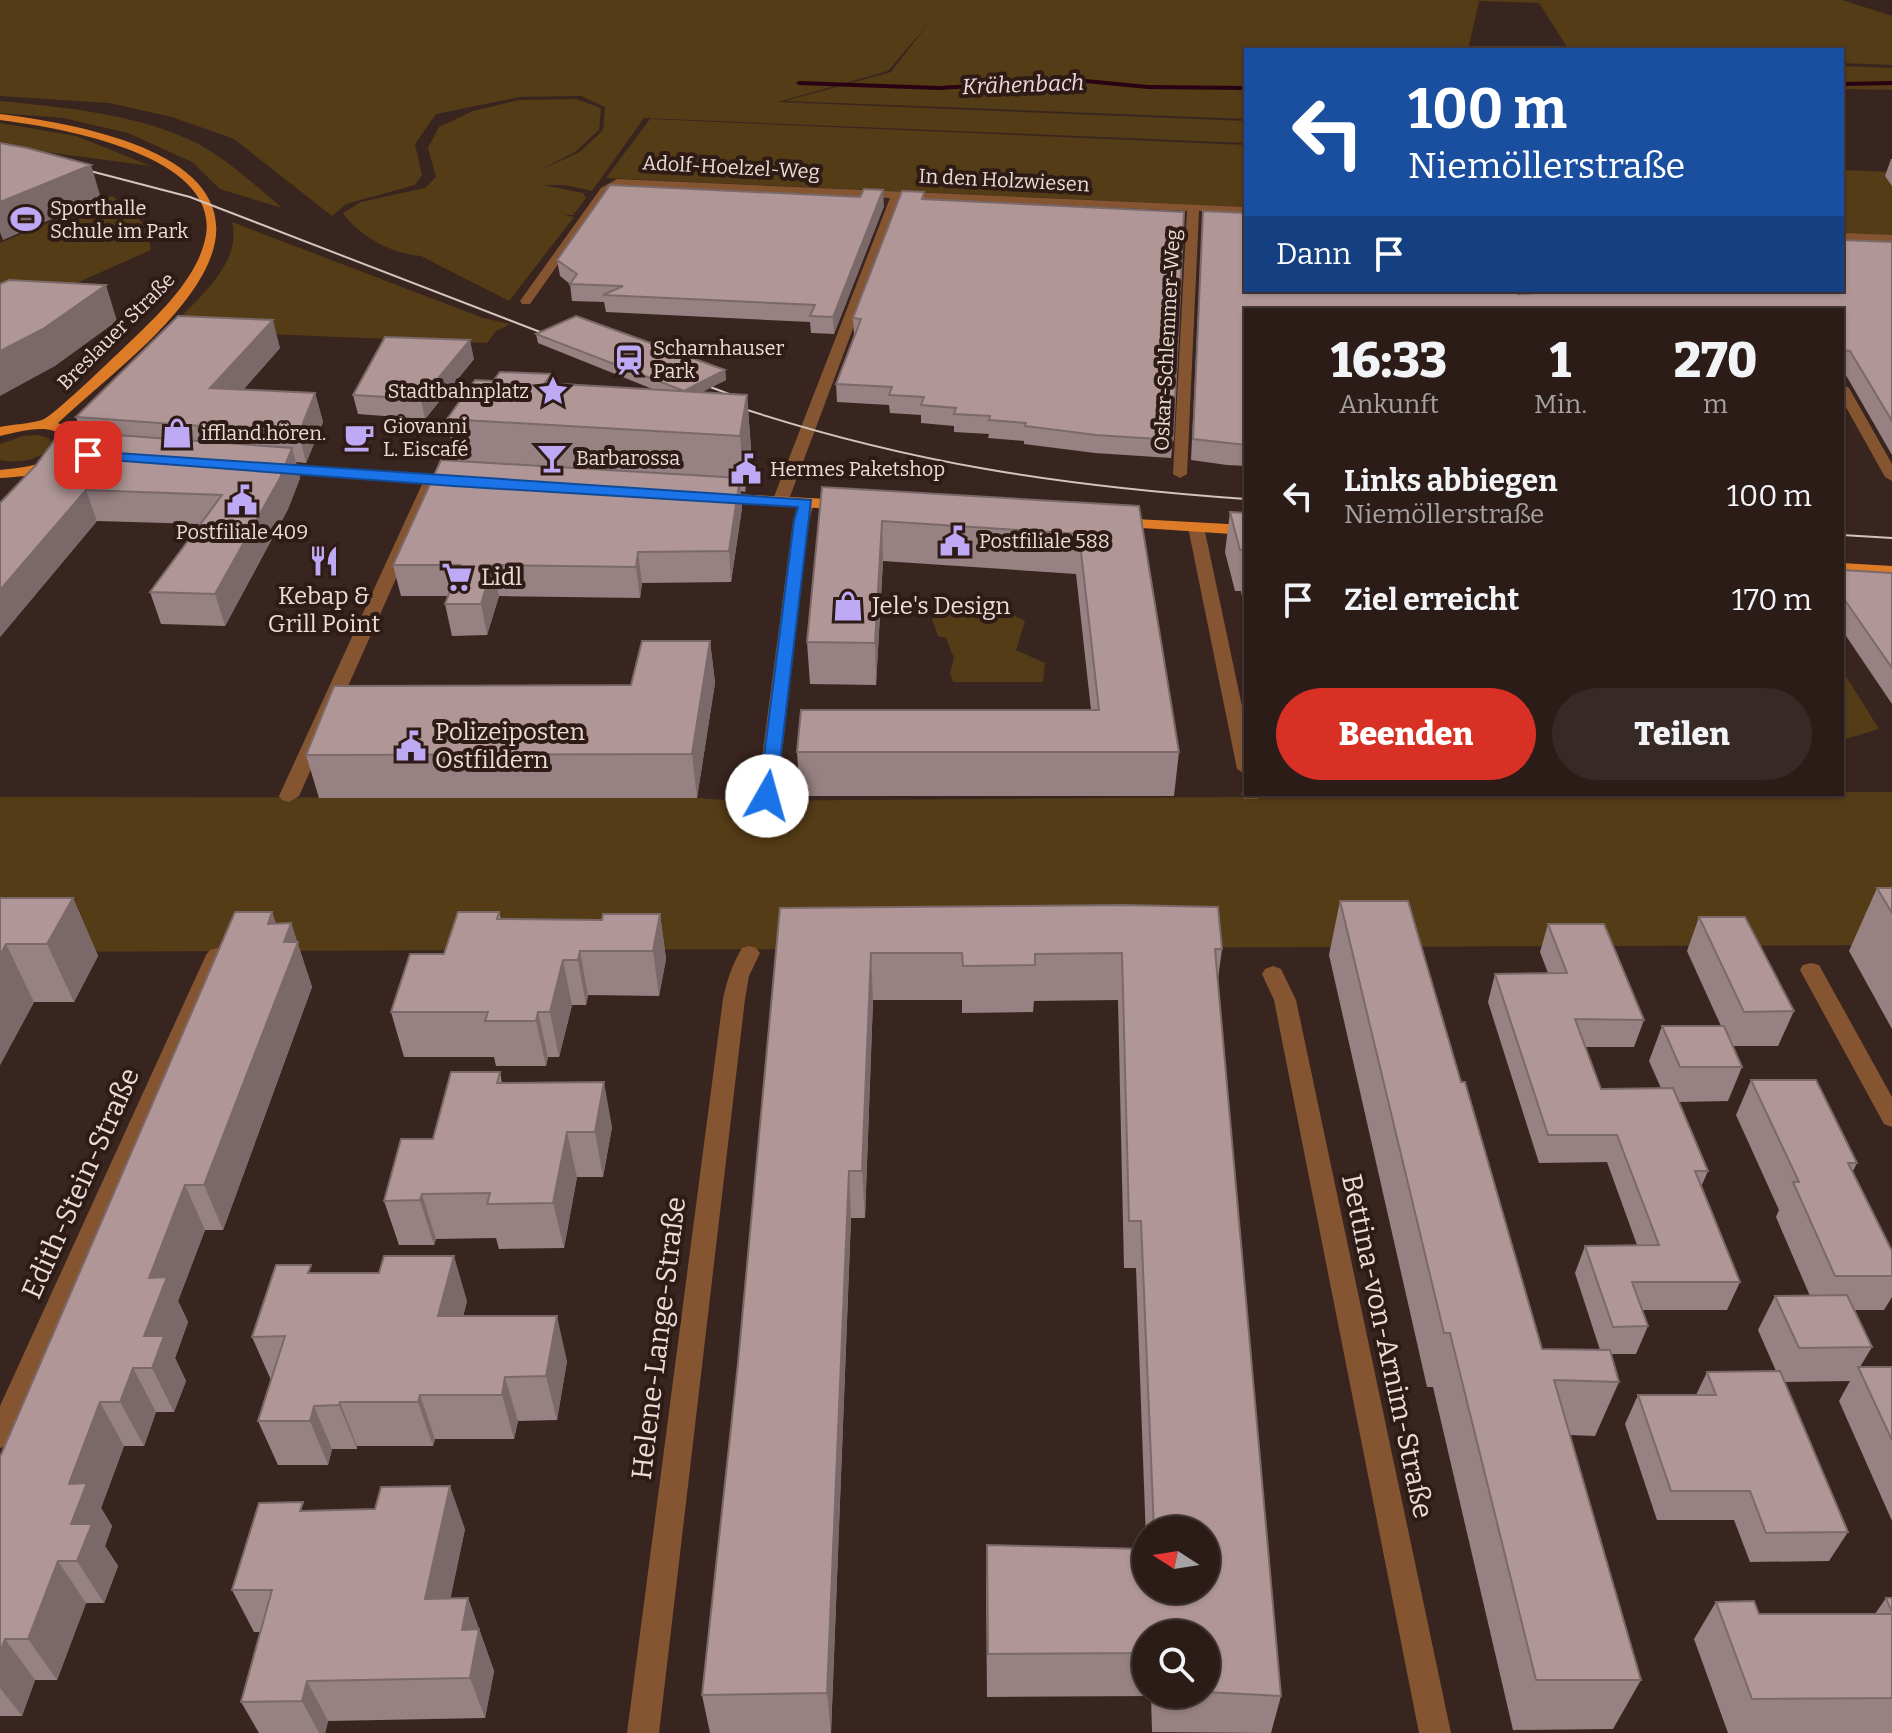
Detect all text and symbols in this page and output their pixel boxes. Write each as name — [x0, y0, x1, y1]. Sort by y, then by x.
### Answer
water label: Krähenbach — [961, 69, 1085, 100]
text: 100 m — [1408, 76, 1567, 143]
icon: left — [1276, 80, 1380, 184]
text: Niemöllerstraße — [1408, 144, 1685, 188]
street label: Adolf-Hoelzel-Weg — [642, 150, 820, 184]
street label: In den Holzwiesen — [918, 164, 1090, 196]
place label: Sporthalle Schule im Park — [50, 196, 189, 243]
sports icon: Sporthalle Schule im Park — [9, 202, 43, 236]
street label: Oskar-Schlemmer-Weg — [1149, 229, 1185, 451]
icon: arrive — [1367, 232, 1411, 276]
text: Dann — [1276, 236, 1351, 272]
street label: Breslauer Straße — [52, 267, 180, 395]
text: 16:33 — [1331, 332, 1447, 390]
text: 1 — [1550, 332, 1571, 390]
text: 270 — [1674, 332, 1757, 390]
place label: Scharnhauser Park — [653, 336, 785, 383]
station icon: Scharnhauser Park — [612, 343, 646, 377]
place icon: Stadtbahnplatz — [536, 374, 570, 408]
place label: Stadtbahnplatz — [388, 379, 529, 403]
text: Ankunft — [1339, 389, 1439, 420]
text: Min. — [1534, 389, 1587, 420]
text: m — [1703, 389, 1728, 420]
place label: Giovanni L. Eiscafé — [383, 414, 469, 461]
shop icon: iffland.hören. — [160, 416, 194, 450]
cafe icon: Giovanni L. Eiscafé — [342, 420, 376, 454]
pin — [54, 421, 122, 489]
place label: iffland.hören. — [201, 421, 326, 445]
icon: arrive — [66, 433, 110, 477]
bar icon: Barbarossa — [535, 441, 569, 475]
place label: Barbarossa — [576, 446, 680, 470]
public building icon: Hermes Paketshop — [729, 452, 763, 486]
place label: Hermes Paketshop — [770, 457, 945, 481]
text: Links abbiegen — [1344, 463, 1557, 499]
icon: left — [1276, 474, 1320, 518]
text: 100 m — [1727, 478, 1812, 514]
public building icon: Postfiliale 409 — [225, 483, 259, 517]
text: Niemöllerstraße — [1344, 499, 1544, 530]
place label: Postfiliale 409 — [176, 520, 308, 544]
public building icon: Postfiliale 588 — [938, 524, 972, 558]
place label: Postfiliale 588 — [979, 529, 1110, 553]
restaurant icon: Kebap & Grill Point — [307, 544, 341, 578]
supermarket icon: Lidl — [440, 560, 474, 594]
place label: Lidl — [481, 563, 522, 591]
icon: arrive — [1276, 578, 1320, 622]
place label: Kebap & Grill Point — [268, 582, 381, 638]
text: Ziel erreicht — [1344, 582, 1519, 618]
text: 170 m — [1732, 582, 1812, 618]
shop icon: Jele's Design — [831, 589, 865, 623]
place label: Jele's Design — [871, 592, 1011, 620]
button: Beenden — [1276, 688, 1536, 780]
button: Teilen — [1552, 688, 1812, 780]
place label: Polizeiposten Ostfildern — [435, 718, 585, 774]
public building icon: Polizeiposten Ostfildern — [394, 729, 428, 763]
position arrow — [725, 754, 809, 838]
street label: Edith-Stein-Straße — [15, 1063, 146, 1304]
street label: Bettina-von-Arnim-Straße — [1335, 1171, 1440, 1521]
street label: Helene-Lange-Straße — [625, 1195, 692, 1481]
north arrow — [1132, 1516, 1220, 1604]
map controls — [1132, 1516, 1220, 1708]
button: search — [1132, 1620, 1220, 1708]

